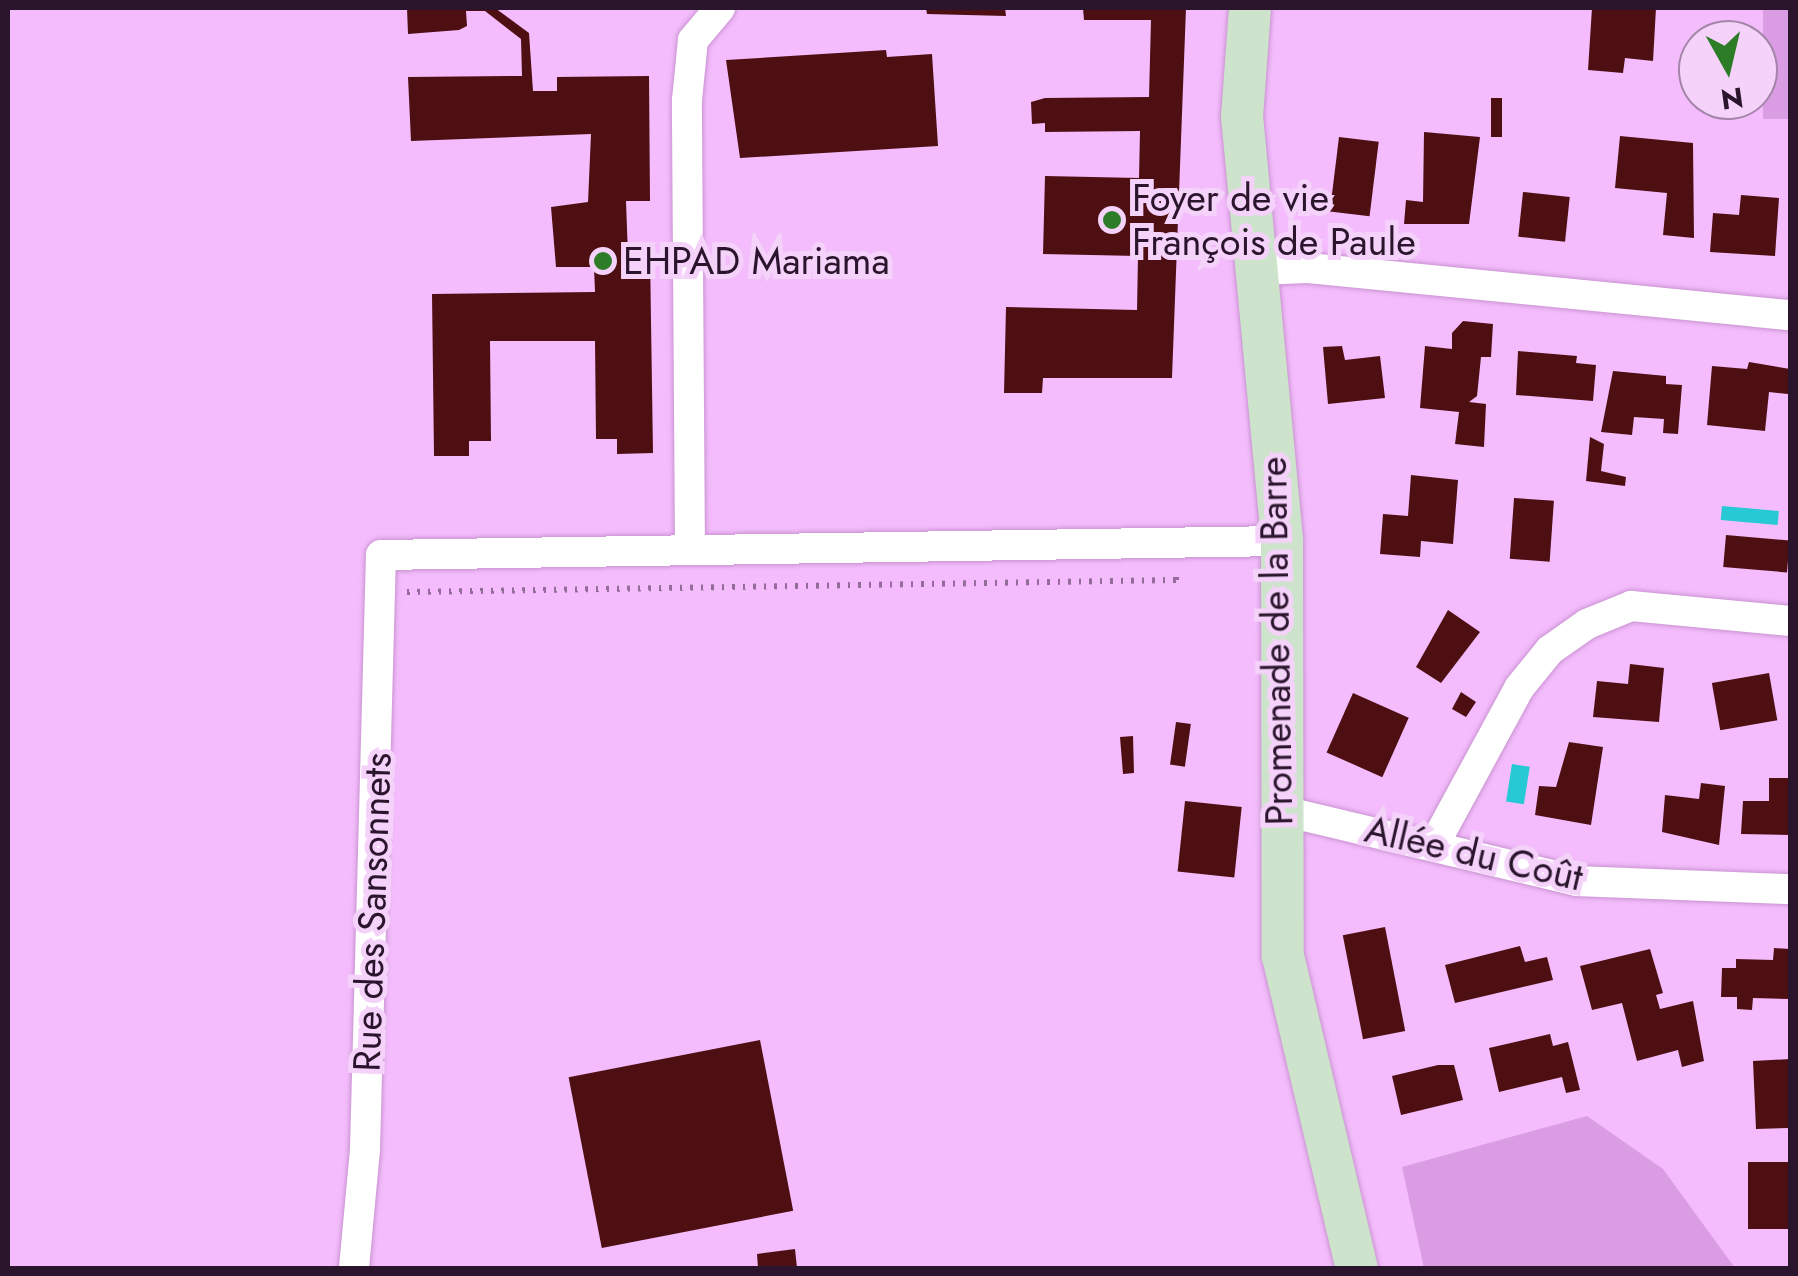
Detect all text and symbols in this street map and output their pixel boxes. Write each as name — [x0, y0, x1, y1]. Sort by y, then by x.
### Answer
north arrow — [1678, 20, 1778, 120]
text: N — [1718, 76, 1746, 120]
place label: Foyer de vie François de Paule — [1132, 175, 1416, 264]
marker: Foyer de vie François de Paule — [1101, 209, 1123, 231]
place label: EHPAD Mariama — [623, 238, 890, 284]
marker: EHPAD Mariama — [592, 250, 614, 272]
street label: Promenade de la Barre — [1250, 456, 1302, 826]
street label: Rue des Sansonnets — [344, 752, 400, 1072]
street label: Allée du Coût — [1361, 806, 1587, 900]

